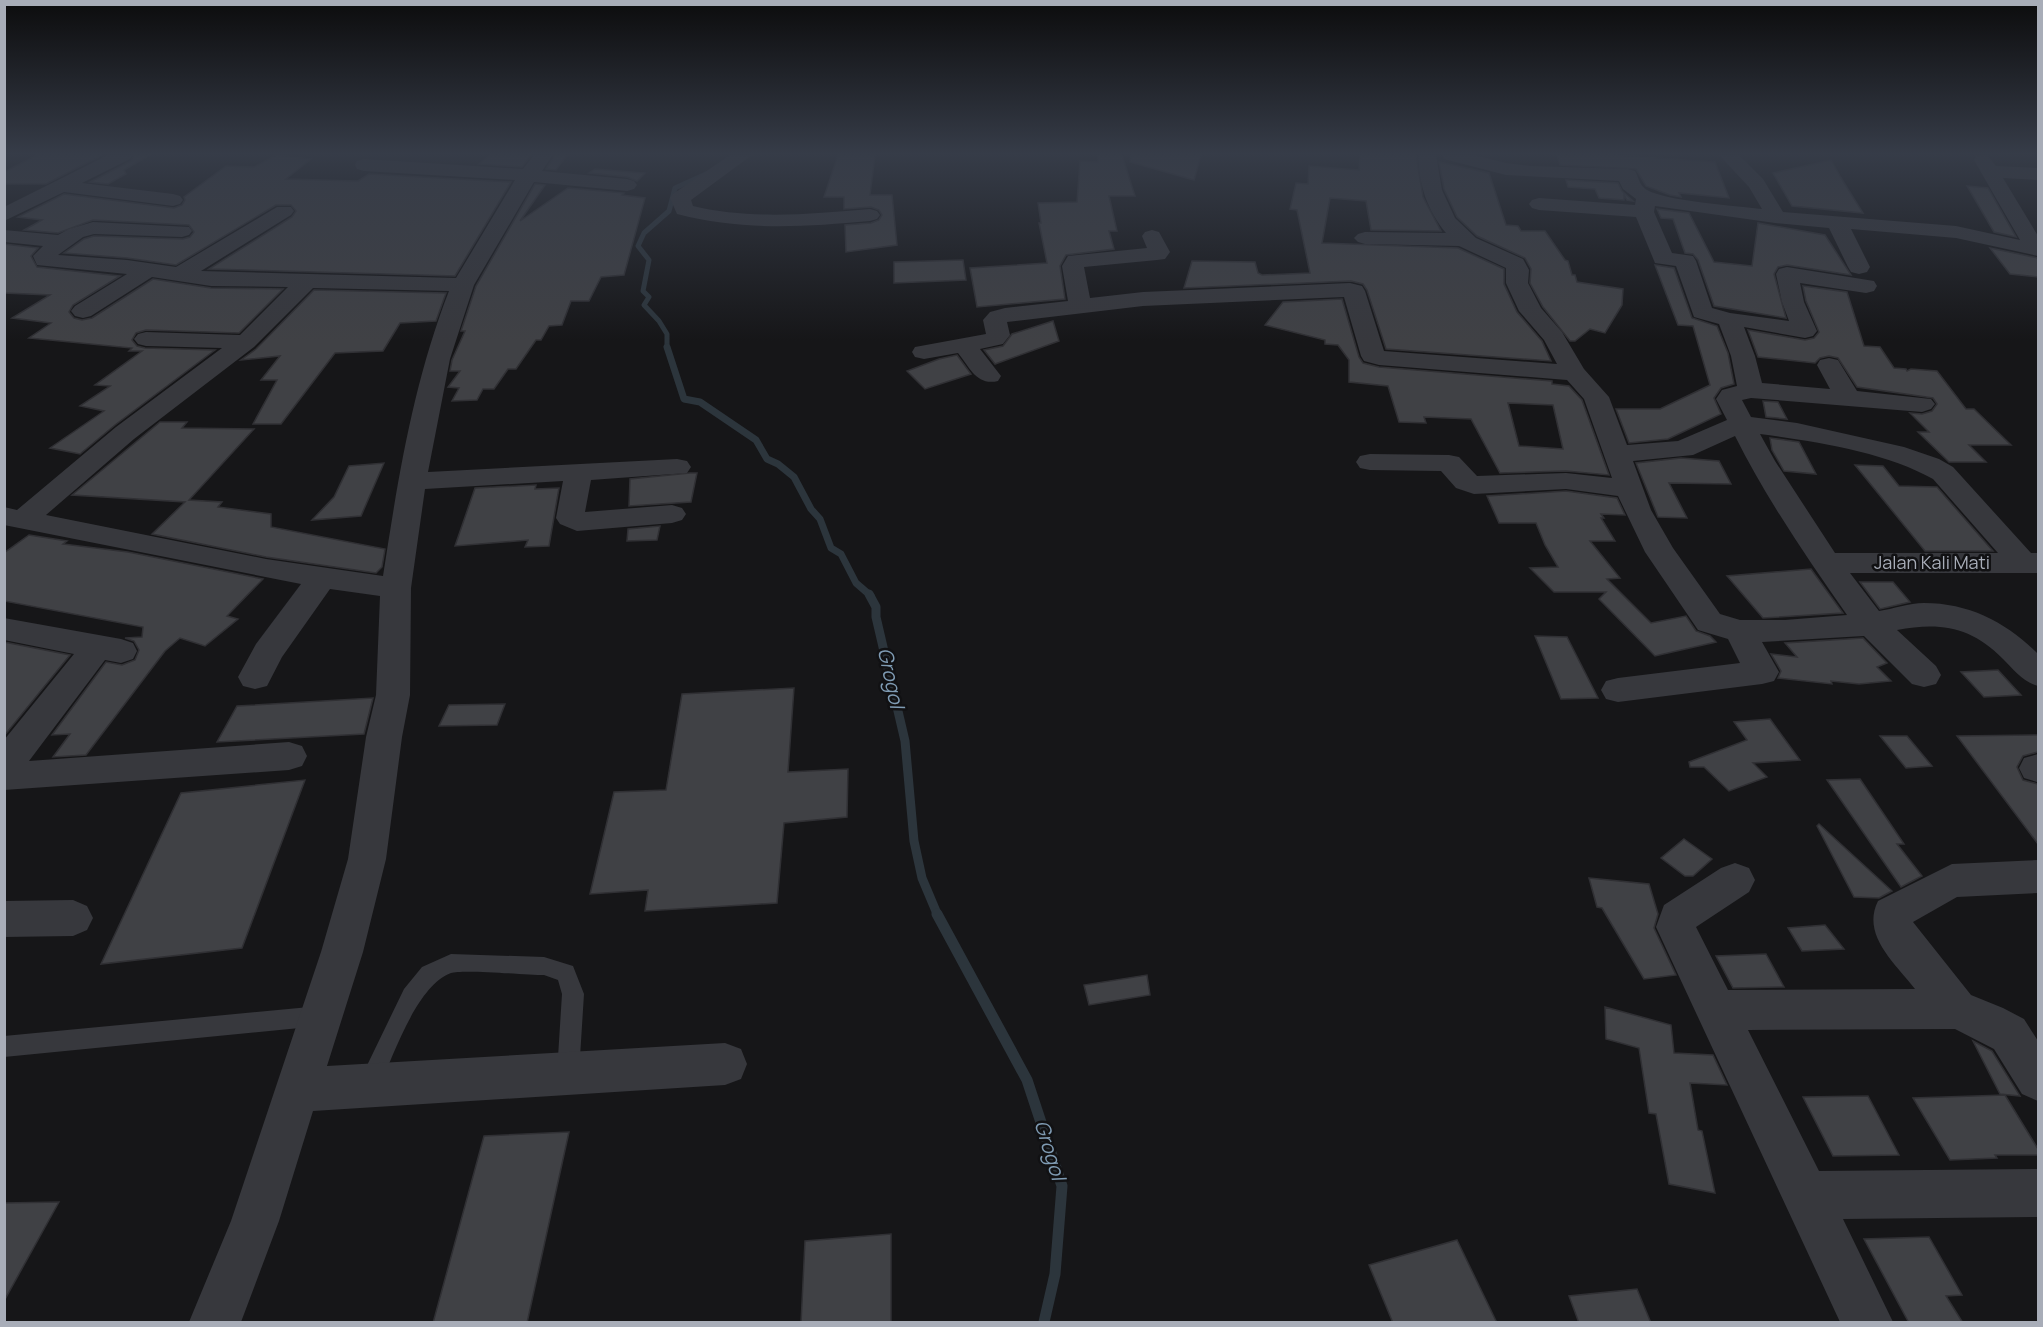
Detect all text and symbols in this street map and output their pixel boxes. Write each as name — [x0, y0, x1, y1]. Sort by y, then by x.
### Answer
street label: Jalan Kali Mati — [1874, 550, 1990, 574]
water label: Grogol — [872, 645, 912, 713]
water label: Grogol — [1029, 1117, 1073, 1185]

